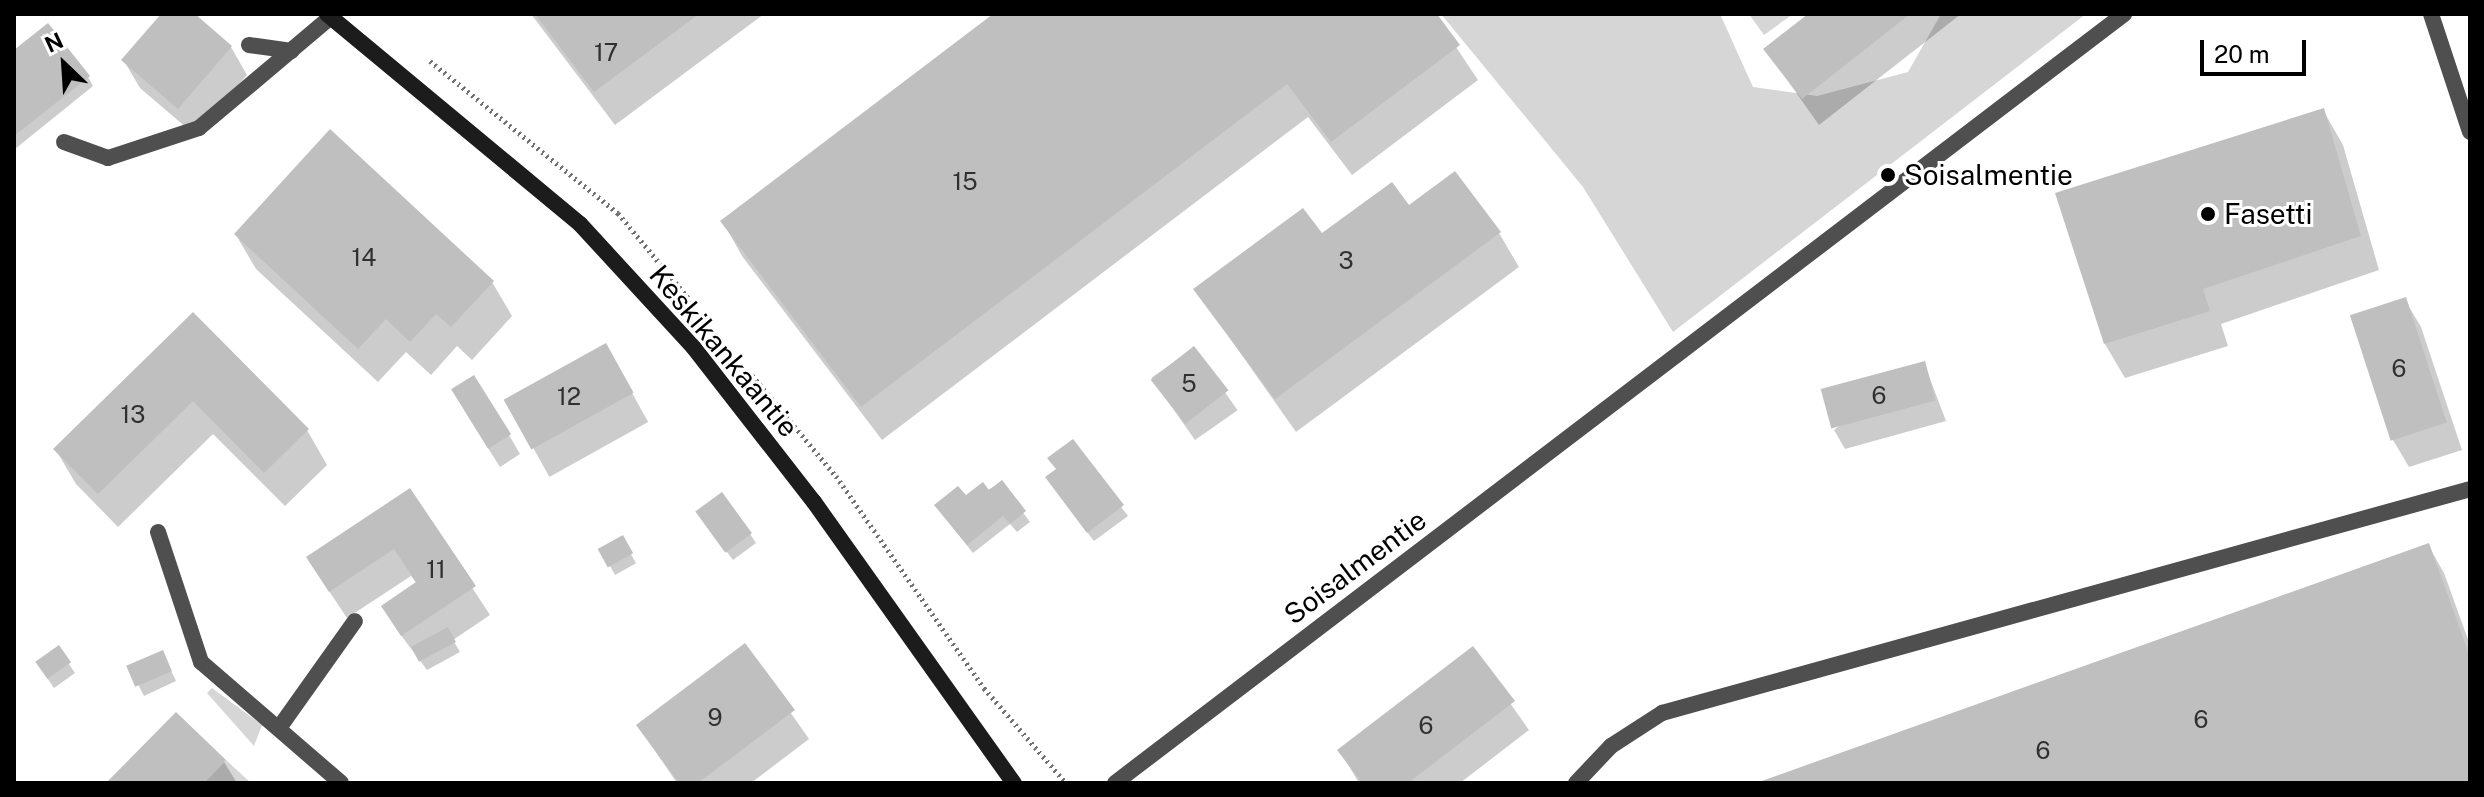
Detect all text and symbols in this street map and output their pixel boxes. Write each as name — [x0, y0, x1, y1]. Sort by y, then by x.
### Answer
north arrow — [24, 24, 104, 104]
scale bar — [2204, 24, 2310, 74]
text: N — [41, 27, 67, 58]
house number: 17 — [594, 39, 618, 67]
text: 20 m — [2214, 40, 2270, 68]
place label: Soisalmentie — [1904, 158, 2073, 192]
marker: Soisalmentie — [1879, 166, 1897, 184]
house number: 15 — [952, 168, 978, 196]
place label: Fasetti — [2224, 197, 2312, 231]
marker: Fasetti — [2199, 205, 2217, 223]
house number: 14 — [352, 244, 376, 272]
house number: 3 — [1338, 247, 1354, 275]
street label: Keskikankaantie — [642, 258, 806, 444]
house number: 6 — [2392, 355, 2406, 383]
house number: 5 — [1181, 370, 1197, 398]
house number: 6 — [1872, 382, 1886, 410]
house number: 12 — [557, 383, 581, 411]
house number: 13 — [121, 401, 145, 429]
street label: Soisalmentie — [1277, 503, 1433, 631]
house number: 11 — [426, 556, 446, 584]
house number: 9 — [708, 704, 722, 732]
house number: 6 — [2194, 706, 2208, 734]
house number: 6 — [1419, 712, 1433, 740]
house number: 6 — [2036, 737, 2050, 765]

